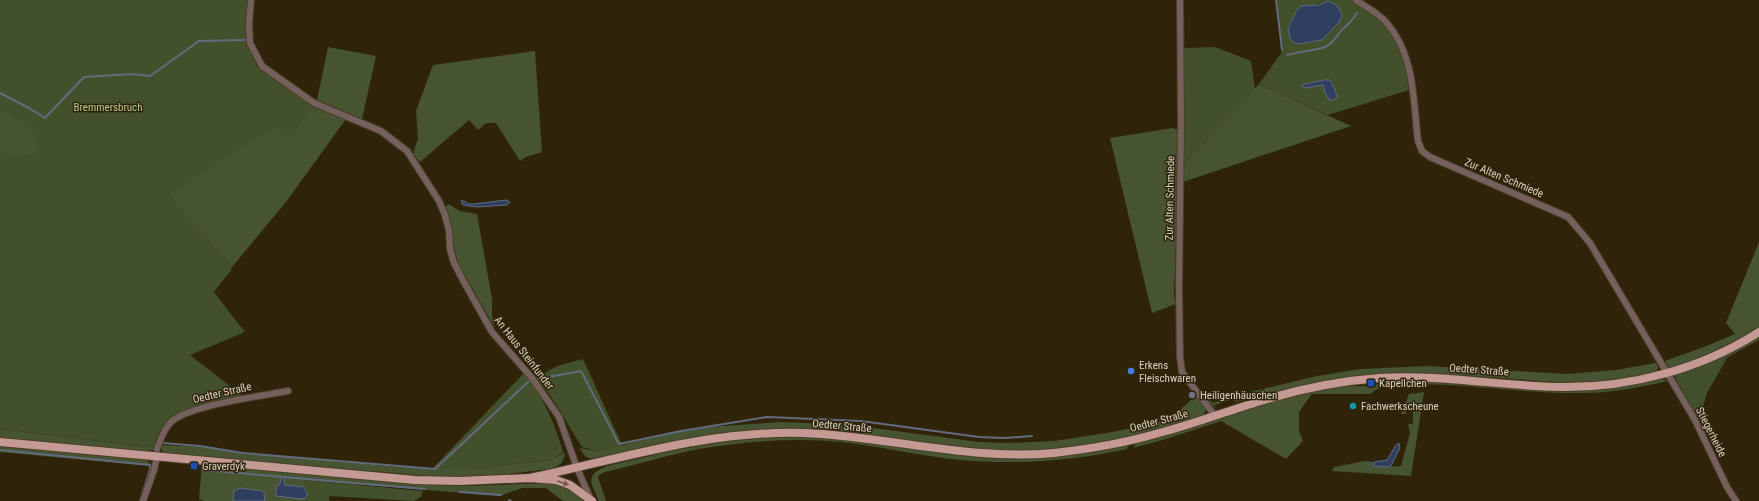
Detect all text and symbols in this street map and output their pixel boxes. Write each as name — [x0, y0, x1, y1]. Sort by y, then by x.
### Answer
park label: Bremmersbruch — [74, 101, 143, 114]
street label: Zur Alten Schmiede — [1462, 155, 1546, 201]
street label: Zur Alten Schmiede — [1163, 156, 1177, 240]
street label: An Haus Steinfunder — [491, 314, 557, 393]
place label: Erkens Fleischwaren — [1139, 359, 1196, 385]
street label: Oedter Straße — [1449, 361, 1509, 379]
marker: Erkens Fleischwaren — [1126, 366, 1136, 376]
place label: Kapellchen — [1379, 377, 1427, 390]
marker: Kapellchen — [1366, 378, 1376, 388]
street label: Oedter Straße — [191, 380, 253, 406]
place label: Heiligenhäuschen — [1200, 389, 1277, 402]
marker: Heiligenhäuschen — [1187, 390, 1197, 400]
place label: Fachwerkscheune — [1361, 400, 1439, 413]
marker: Fachwerkscheune — [1348, 401, 1358, 411]
street label: Stiegerheide — [1693, 405, 1729, 459]
street label: Oedter Straße — [1128, 407, 1190, 435]
street label: Oedter Straße — [812, 417, 872, 435]
place label: Graverdyk — [202, 460, 245, 473]
marker: Graverdyk — [189, 461, 199, 471]
one-way arrow — [558, 480, 570, 486]

